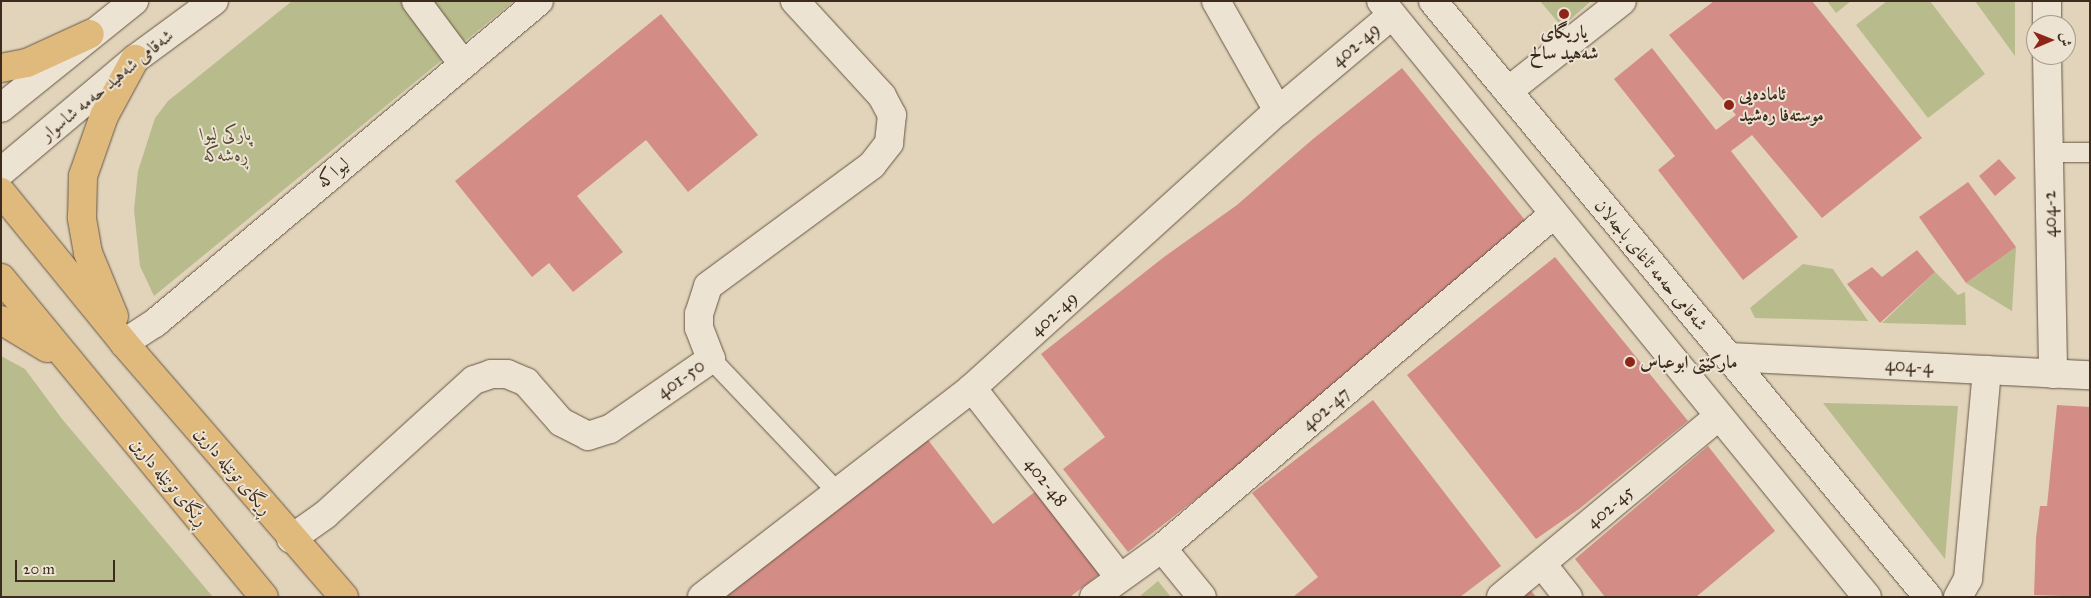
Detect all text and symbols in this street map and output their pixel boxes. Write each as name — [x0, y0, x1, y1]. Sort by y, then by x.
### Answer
marker: یاریگای شەهید سالح — [1558, 8, 1570, 20]
north arrow — [2026, 15, 2076, 65]
street label: 402-49 — [1327, 19, 1385, 71]
place label: یاریگای شەهید سالح — [1530, 22, 1598, 64]
street label: شەقامی شەهید حەمە شاسوار — [36, 25, 178, 145]
text: ش — [2057, 33, 2074, 47]
place label: ئامادەیی موستەفا رەشید — [1739, 84, 1824, 126]
marker: ئامادەیی موستەفا رەشید — [1723, 99, 1735, 111]
park label: پارکی لیوا ڕەشەکە — [200, 124, 252, 166]
street label: لیواکە — [312, 153, 354, 193]
street label: 404-2 — [2039, 190, 2061, 238]
street label: شەقامی حەمە ئاغای باجەلان — [1590, 195, 1712, 335]
street label: 402-49 — [1026, 287, 1082, 341]
place label: مارکێتی ابوعباس — [1640, 351, 1737, 373]
street label: 404-4 — [1884, 354, 1934, 378]
street label: 401-50 — [653, 355, 709, 403]
marker: مارکێتی ابوعباس — [1624, 356, 1636, 368]
street label: 402-47 — [1298, 383, 1354, 435]
street label: ڕیگای تونێلە دارین — [190, 422, 276, 520]
street label: ڕێگای تونێلە دارین — [126, 433, 212, 531]
street label: 402-48 — [1020, 453, 1072, 511]
street label: 402-45 — [1582, 481, 1638, 533]
scale bar — [18, 550, 118, 582]
text: 20 m — [23, 560, 55, 578]

